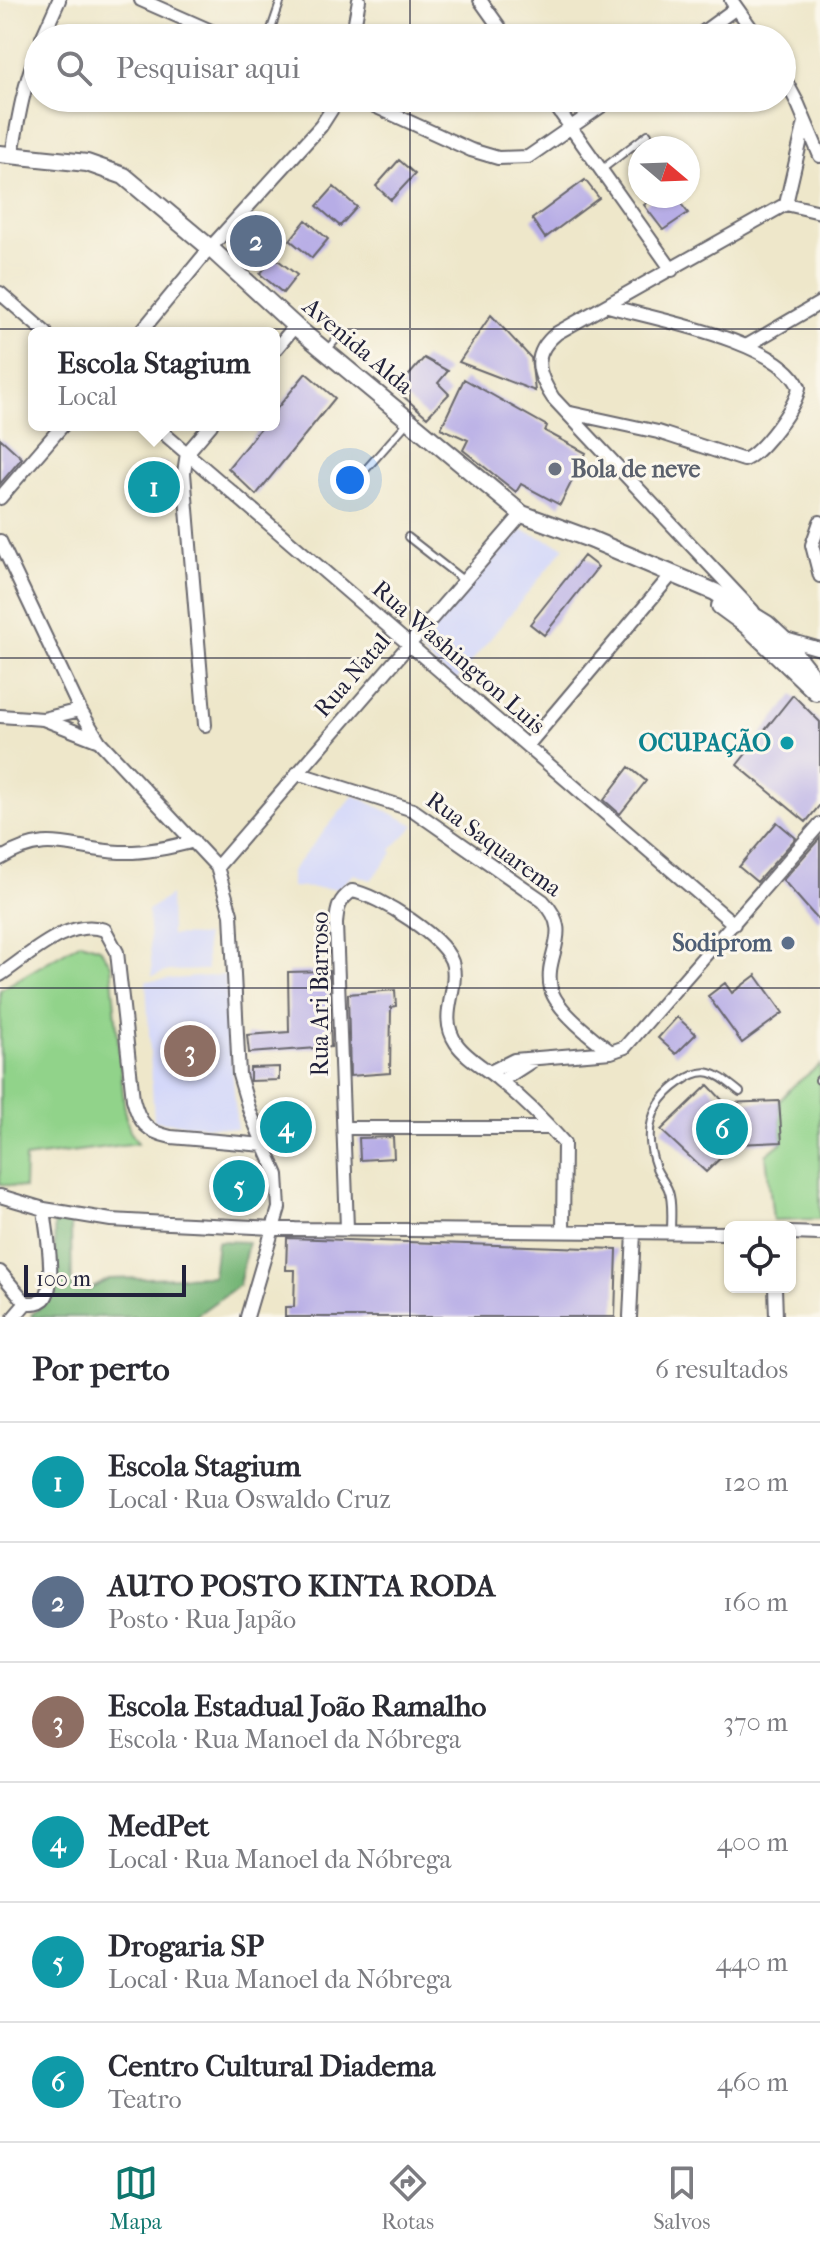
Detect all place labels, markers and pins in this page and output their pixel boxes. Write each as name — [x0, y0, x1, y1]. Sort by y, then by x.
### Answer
pin: 2 — [230, 211, 282, 271]
place label: Bola de neve — [571, 455, 701, 483]
pin: 1 — [128, 457, 180, 517]
marker: Bola de neve — [546, 460, 564, 478]
place label: OCUPAÇÃO — [638, 728, 771, 758]
marker: OCUPAÇÃO — [778, 734, 796, 752]
place label: Sodiprom — [672, 929, 773, 957]
marker: Sodiprom — [779, 934, 797, 952]
pin: 3 — [164, 1021, 216, 1081]
pin: 4 — [260, 1097, 312, 1157]
pin: 6 — [696, 1099, 748, 1159]
pin: 5 — [213, 1156, 265, 1216]

